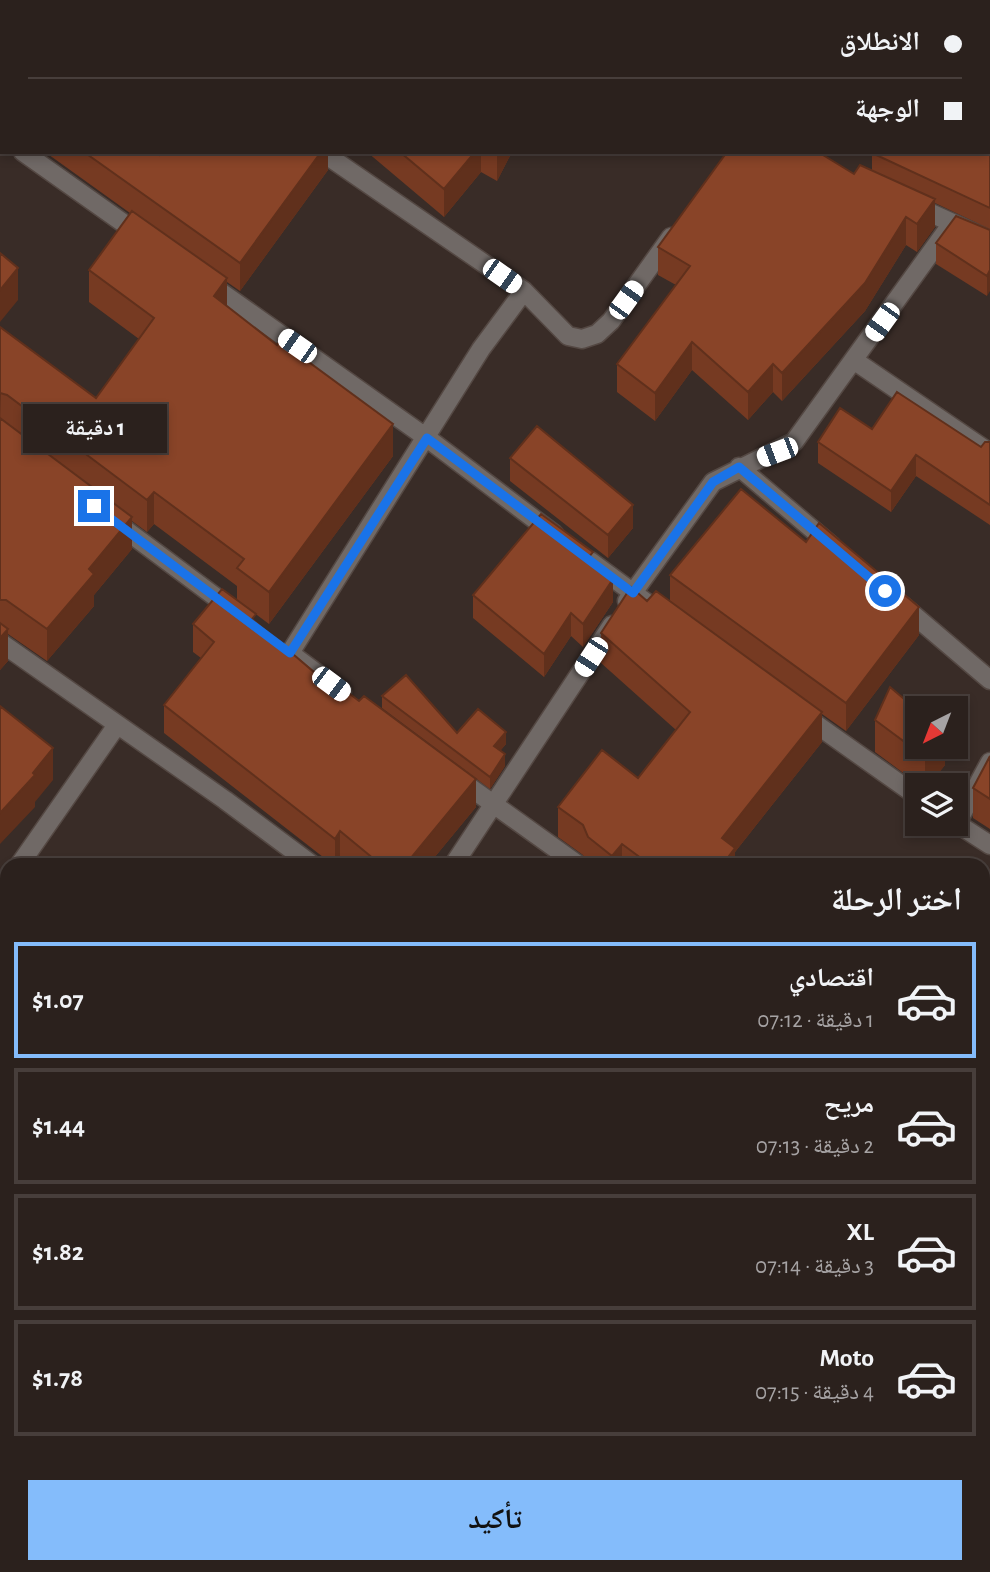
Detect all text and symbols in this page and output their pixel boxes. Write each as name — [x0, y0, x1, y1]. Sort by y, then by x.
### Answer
text: الانطلاق — [840, 29, 920, 55]
text: الوجهة — [855, 96, 920, 122]
car — [479, 255, 526, 297]
car — [606, 277, 647, 323]
car — [862, 299, 903, 345]
car — [274, 325, 321, 367]
callout: 1 دقيقة — [22, 405, 166, 454]
text: 1 دقيقة — [65, 417, 125, 440]
car — [754, 435, 801, 469]
route end — [78, 490, 110, 522]
route start — [869, 575, 901, 607]
car — [571, 634, 612, 680]
car — [308, 663, 355, 705]
north arrow — [905, 696, 968, 760]
map controls — [905, 696, 968, 836]
button: layers — [905, 773, 968, 836]
text: اختر الرحلة — [831, 884, 962, 916]
text: اقتصادي — [789, 965, 874, 991]
icon: car — [895, 969, 958, 1032]
text: $1.07 — [32, 987, 84, 1013]
text: 1 دقيقة · 07:12 — [757, 1009, 874, 1032]
text: مريح — [824, 1091, 874, 1117]
icon: car — [895, 1095, 958, 1158]
text: $1.44 — [32, 1113, 85, 1139]
text: 2 دقيقة · 07:13 — [756, 1135, 874, 1158]
text: XL — [847, 1219, 874, 1245]
icon: car — [895, 1221, 958, 1284]
text: $1.82 — [32, 1239, 84, 1265]
text: 3 دقيقة · 07:14 — [755, 1255, 874, 1278]
text: Moto — [819, 1345, 874, 1371]
icon: car — [895, 1347, 958, 1410]
text: $1.78 — [32, 1365, 83, 1391]
text: 4 دقيقة · 07:15 — [755, 1381, 874, 1404]
button: تأكيد — [28, 1480, 962, 1560]

